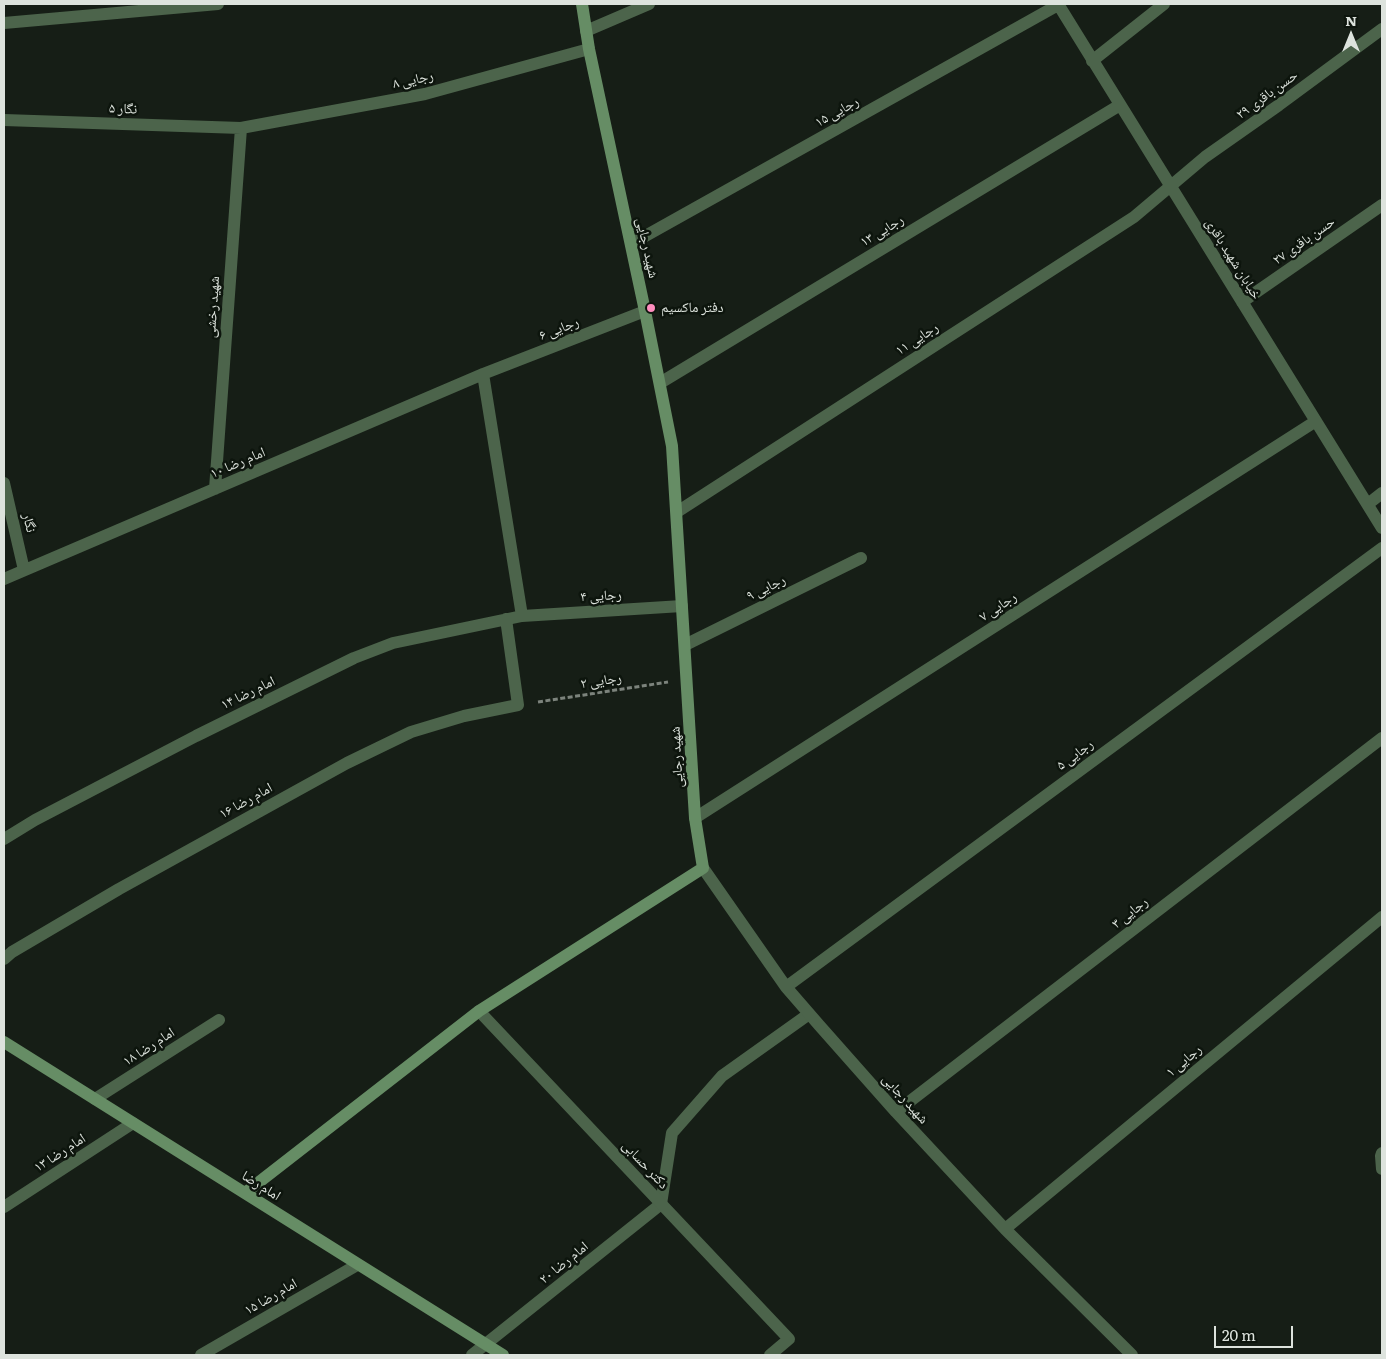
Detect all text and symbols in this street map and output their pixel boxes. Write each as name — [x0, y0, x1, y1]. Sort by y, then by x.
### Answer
north arrow — [1326, 10, 1376, 60]
text: N — [1345, 10, 1357, 30]
street label: رجایی ۸ — [391, 67, 435, 93]
street label: حسن باقری ۲۹ — [1233, 67, 1301, 123]
street label: رجایی ۱۵ — [812, 93, 862, 131]
street label: نگار ۵ — [109, 100, 137, 118]
street label: رجایی ۱۳ — [857, 212, 907, 250]
street label: حسن باقری ۲۷ — [1270, 213, 1338, 269]
street label: خیابان شهید باقری — [1201, 215, 1265, 303]
street label: شهید رجایی — [632, 216, 662, 280]
street label: شهید رخشی — [202, 275, 224, 339]
place label: دفتر ماکسیم — [661, 300, 724, 316]
marker: دفتر ماکسیم — [645, 302, 657, 314]
street label: رجایی ۶ — [537, 314, 581, 344]
street label: رجایی ۱۱ — [892, 319, 942, 359]
street label: امام رضا ۱۰ — [208, 444, 268, 482]
street label: نگار — [19, 512, 39, 534]
street label: رجایی ۹ — [744, 571, 788, 605]
street label: رجایی ۴ — [580, 587, 622, 605]
street label: رجایی ۷ — [976, 589, 1020, 625]
street label: رجایی ۲ — [579, 669, 623, 693]
street label: امام رضا ۱۴ — [218, 673, 278, 713]
street label: شهید رجایی — [667, 726, 687, 788]
street label: رجایی ۵ — [1053, 736, 1097, 774]
street label: امام رضا ۱۶ — [216, 780, 276, 822]
street label: رجایی ۳ — [1109, 894, 1151, 932]
street label: امام رضا ۱۸ — [120, 1024, 178, 1070]
street label: رجایی ۱ — [1163, 1041, 1205, 1081]
street label: شهید رجایی — [878, 1071, 932, 1127]
street label: امام رضا ۱۳ — [31, 1130, 89, 1176]
street label: دکتر حسابی — [618, 1137, 672, 1193]
street label: امام رضا — [238, 1168, 284, 1204]
street label: امام رضا ۲۰ — [536, 1238, 592, 1288]
street label: امام رضا ۱۵ — [242, 1275, 300, 1319]
scale bar — [1216, 1316, 1295, 1348]
text: 20 m — [1222, 1323, 1256, 1346]

